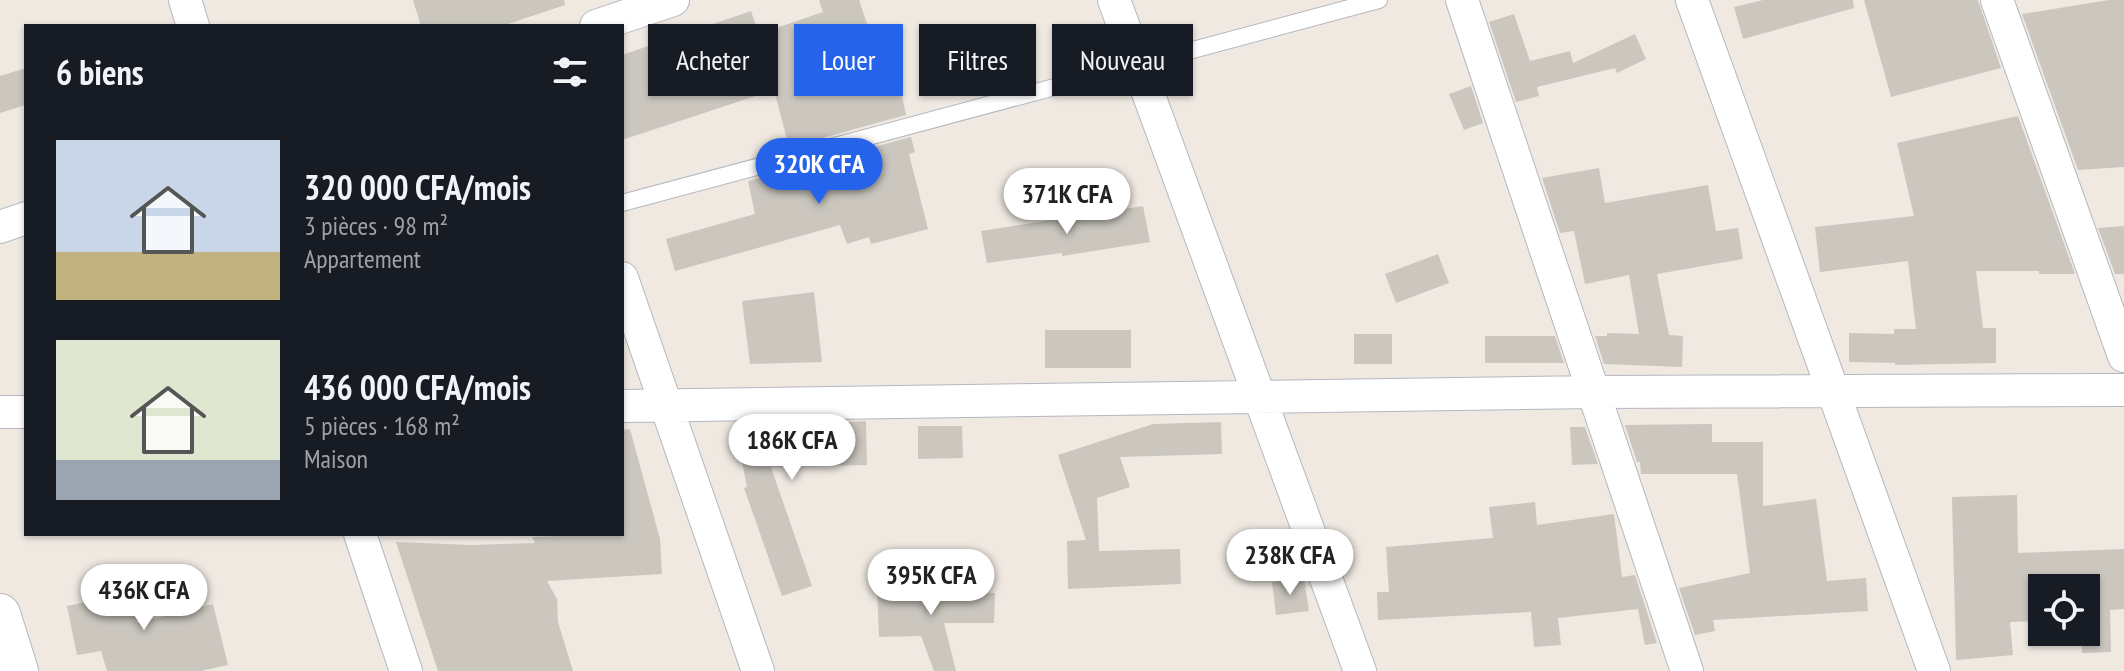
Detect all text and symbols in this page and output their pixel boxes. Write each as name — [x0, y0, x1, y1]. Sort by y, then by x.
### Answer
chip: Acheter — [648, 24, 778, 96]
chip: Louer — [794, 24, 903, 96]
chip: Filtres — [919, 24, 1036, 96]
chip: Nouveau — [1052, 24, 1193, 96]
text: 6 biens — [56, 50, 144, 94]
icon: filters — [548, 50, 592, 94]
pin: 320K CFA — [736, 138, 902, 206]
text: 320K CFA — [774, 147, 864, 180]
text: 320 000 CFA/mois — [304, 165, 531, 209]
pin: 371K CFA — [984, 168, 1150, 236]
icon: home — [120, 172, 216, 268]
text: 371K CFA — [1022, 177, 1112, 210]
text: 3 pièces · 98 m² — [304, 209, 448, 242]
text: Appartement — [304, 242, 421, 275]
text: 436 000 CFA/mois — [304, 365, 531, 409]
icon: home — [120, 372, 216, 468]
text: 5 pièces · 168 m² — [304, 409, 460, 442]
pin: 186K CFA — [709, 414, 875, 482]
text: 186K CFA — [747, 423, 837, 456]
text: Maison — [304, 442, 368, 475]
pin: 238K CFA — [1207, 529, 1373, 597]
text: 238K CFA — [1245, 538, 1335, 571]
pin: 395K CFA — [848, 549, 1014, 617]
text: 395K CFA — [886, 558, 976, 591]
pin: 436K CFA — [61, 564, 227, 632]
text: 436K CFA — [99, 573, 189, 606]
map controls — [2028, 574, 2100, 646]
button: locate — [2028, 574, 2100, 646]

